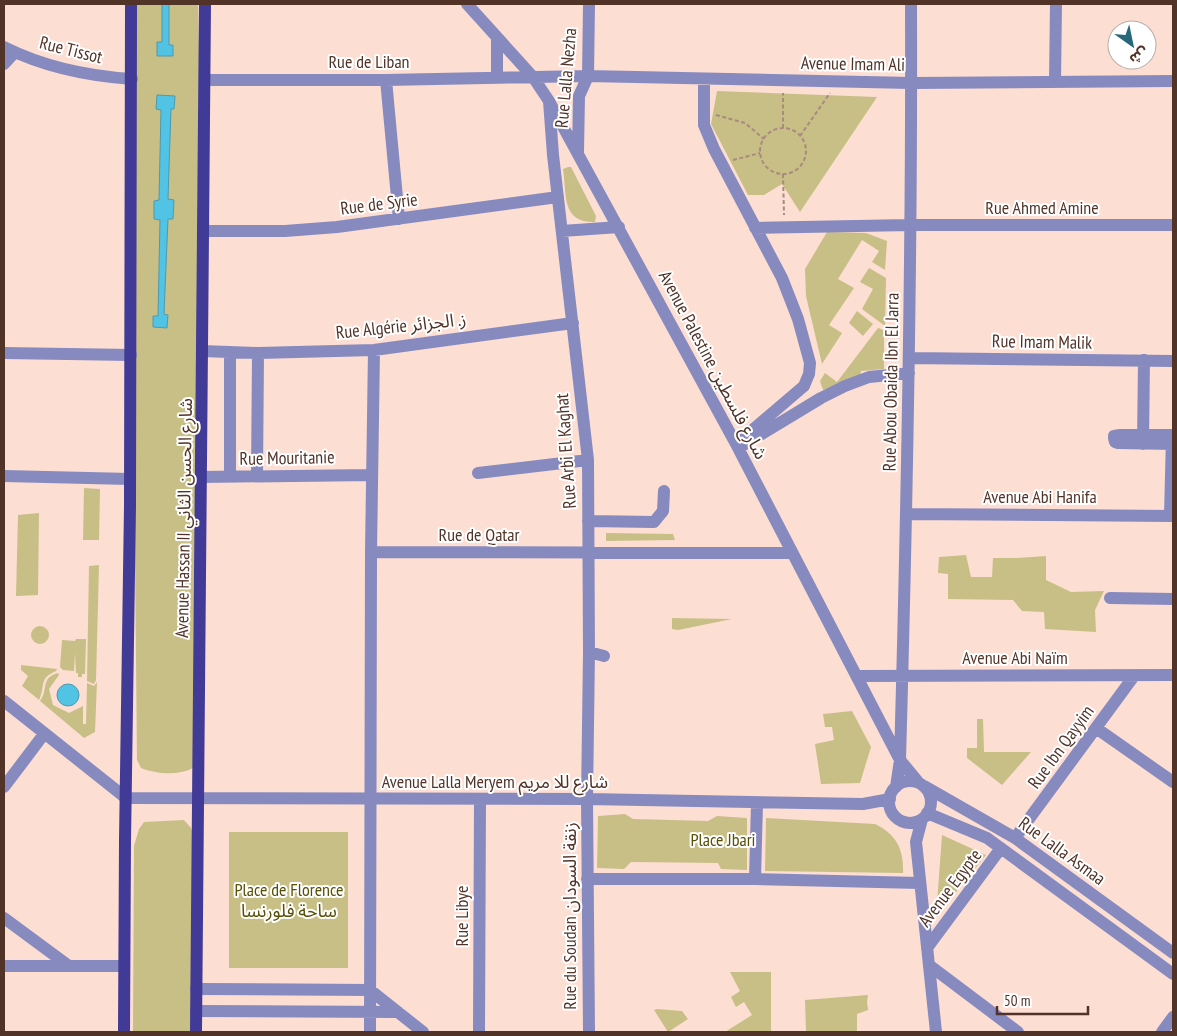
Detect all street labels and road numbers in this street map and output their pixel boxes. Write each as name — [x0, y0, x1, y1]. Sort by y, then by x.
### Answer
street label: Rue Lalla Nezha — [550, 27, 581, 129]
street label: Rue Tissot — [37, 31, 105, 68]
street label: Rue de Liban — [328, 50, 410, 73]
street label: Avenue Imam Ali — [801, 51, 905, 76]
street label: Rue de Syrie — [339, 187, 419, 220]
street label: Rue Ahmed Amine — [985, 196, 1099, 219]
street label: Avenue Palestine شارع فلسطين — [651, 267, 773, 464]
street label: Rue Abou Obaida Ibn El Jarra — [877, 292, 904, 471]
street label: Rue Algérie ز. الجزائر — [335, 307, 467, 344]
street label: Rue Imam Malik — [992, 329, 1092, 354]
street label: Rue Arbi El Kaghat — [550, 393, 581, 509]
street label: Avenue Hassan II شارع الحسن الثاني — [170, 398, 200, 638]
street label: Rue Mouritanie — [239, 445, 335, 470]
street label: Avenue Abi Hanifa — [983, 485, 1097, 508]
street label: Rue de Qatar — [439, 523, 520, 546]
street label: Avenue Abi Naïm — [962, 646, 1068, 669]
street label: Rue Ibn Qayyim — [1023, 700, 1099, 793]
street label: Avenue Lalla Meryem شارع للا مريم — [382, 770, 608, 796]
street label: Rue Lalla Asmaa — [1014, 811, 1110, 890]
street label: Rue du Soudan زنقة السودان — [558, 822, 581, 1010]
street label: Avenue Egypte — [913, 844, 986, 931]
street label: Rue Libye — [450, 886, 473, 946]

